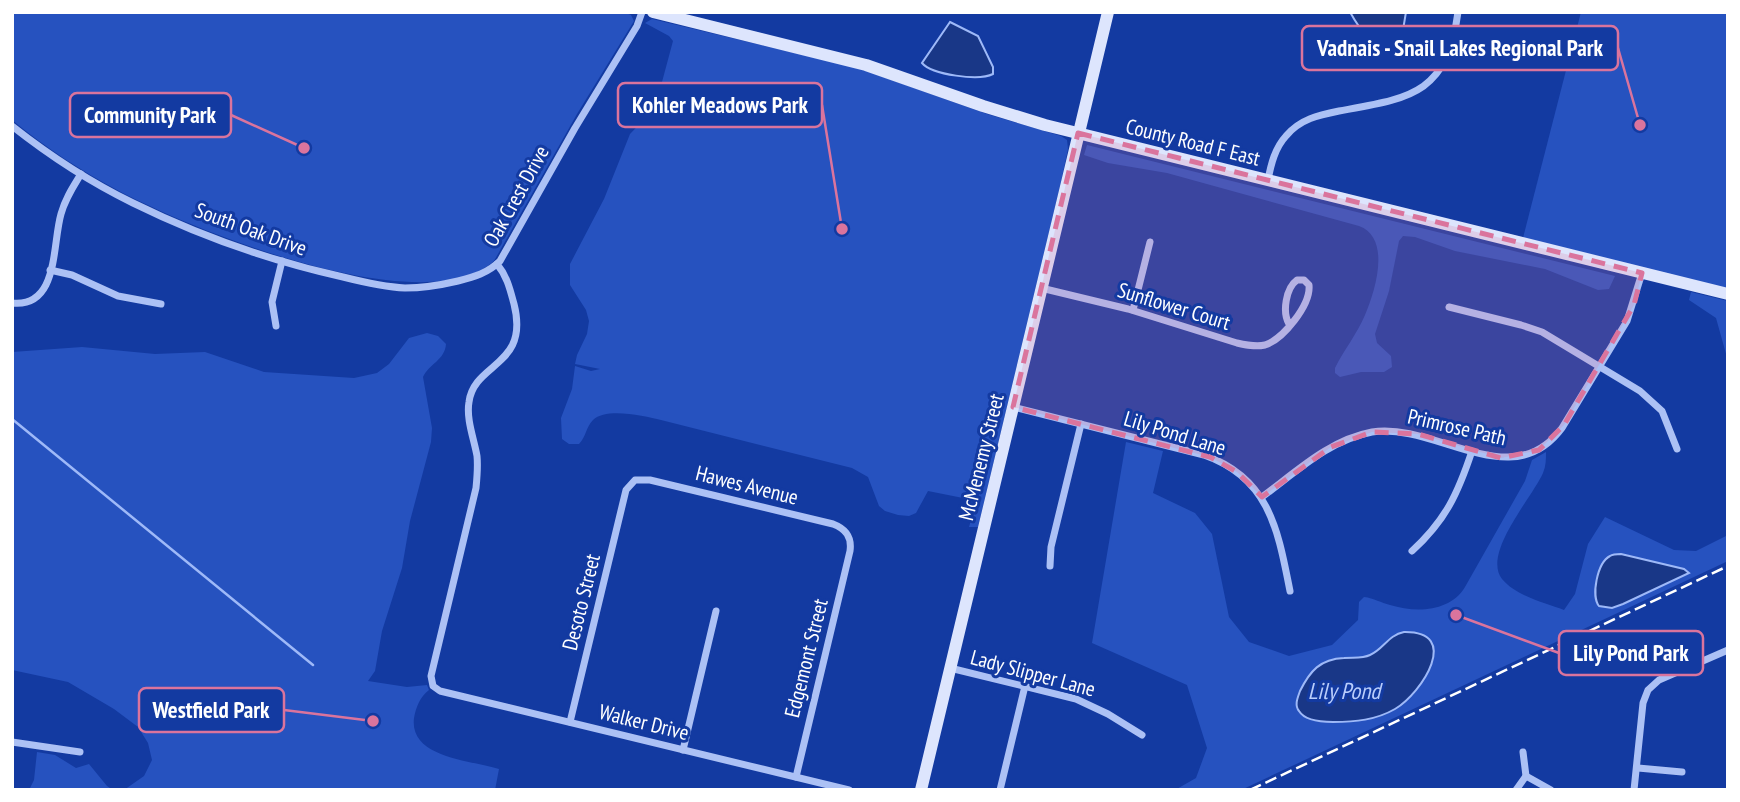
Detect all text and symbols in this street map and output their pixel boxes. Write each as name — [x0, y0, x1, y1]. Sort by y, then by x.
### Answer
callout: Vadnais - Snail Lakes Regional Park — [1302, 26, 1618, 70]
text: Vadnais - Snail Lakes Regional Park — [1316, 33, 1604, 62]
callout: Kohler Meadows Park — [618, 83, 822, 127]
text: Kohler Meadows Park — [632, 90, 809, 119]
callout: Community Park — [70, 93, 231, 137]
text: Community Park — [84, 100, 216, 129]
street label: County Road F East — [1123, 112, 1263, 172]
street label: Oak Crest Drive — [477, 141, 555, 251]
street label: South Oak Drive — [191, 196, 311, 262]
street label: Sunflower Court — [1114, 276, 1234, 336]
street label: McMenemy Street — [952, 391, 1010, 523]
street label: Primrose Path — [1405, 403, 1509, 451]
street label: Lily Pond Lane — [1121, 405, 1229, 461]
street label: Hawes Avenue — [693, 459, 801, 511]
street label: Desoto Street — [556, 551, 606, 653]
street label: Edgemont Street — [778, 596, 834, 720]
callout: Lily Pond Park — [1559, 631, 1703, 675]
text: Lily Pond Park — [1573, 638, 1689, 667]
street label: Lady Slipper Lane — [968, 643, 1098, 703]
water label: Lily Pond — [1308, 676, 1383, 705]
callout: Westfield Park — [139, 688, 284, 732]
text: Westfield Park — [151, 695, 270, 724]
street label: Walker Drive — [596, 698, 692, 746]

